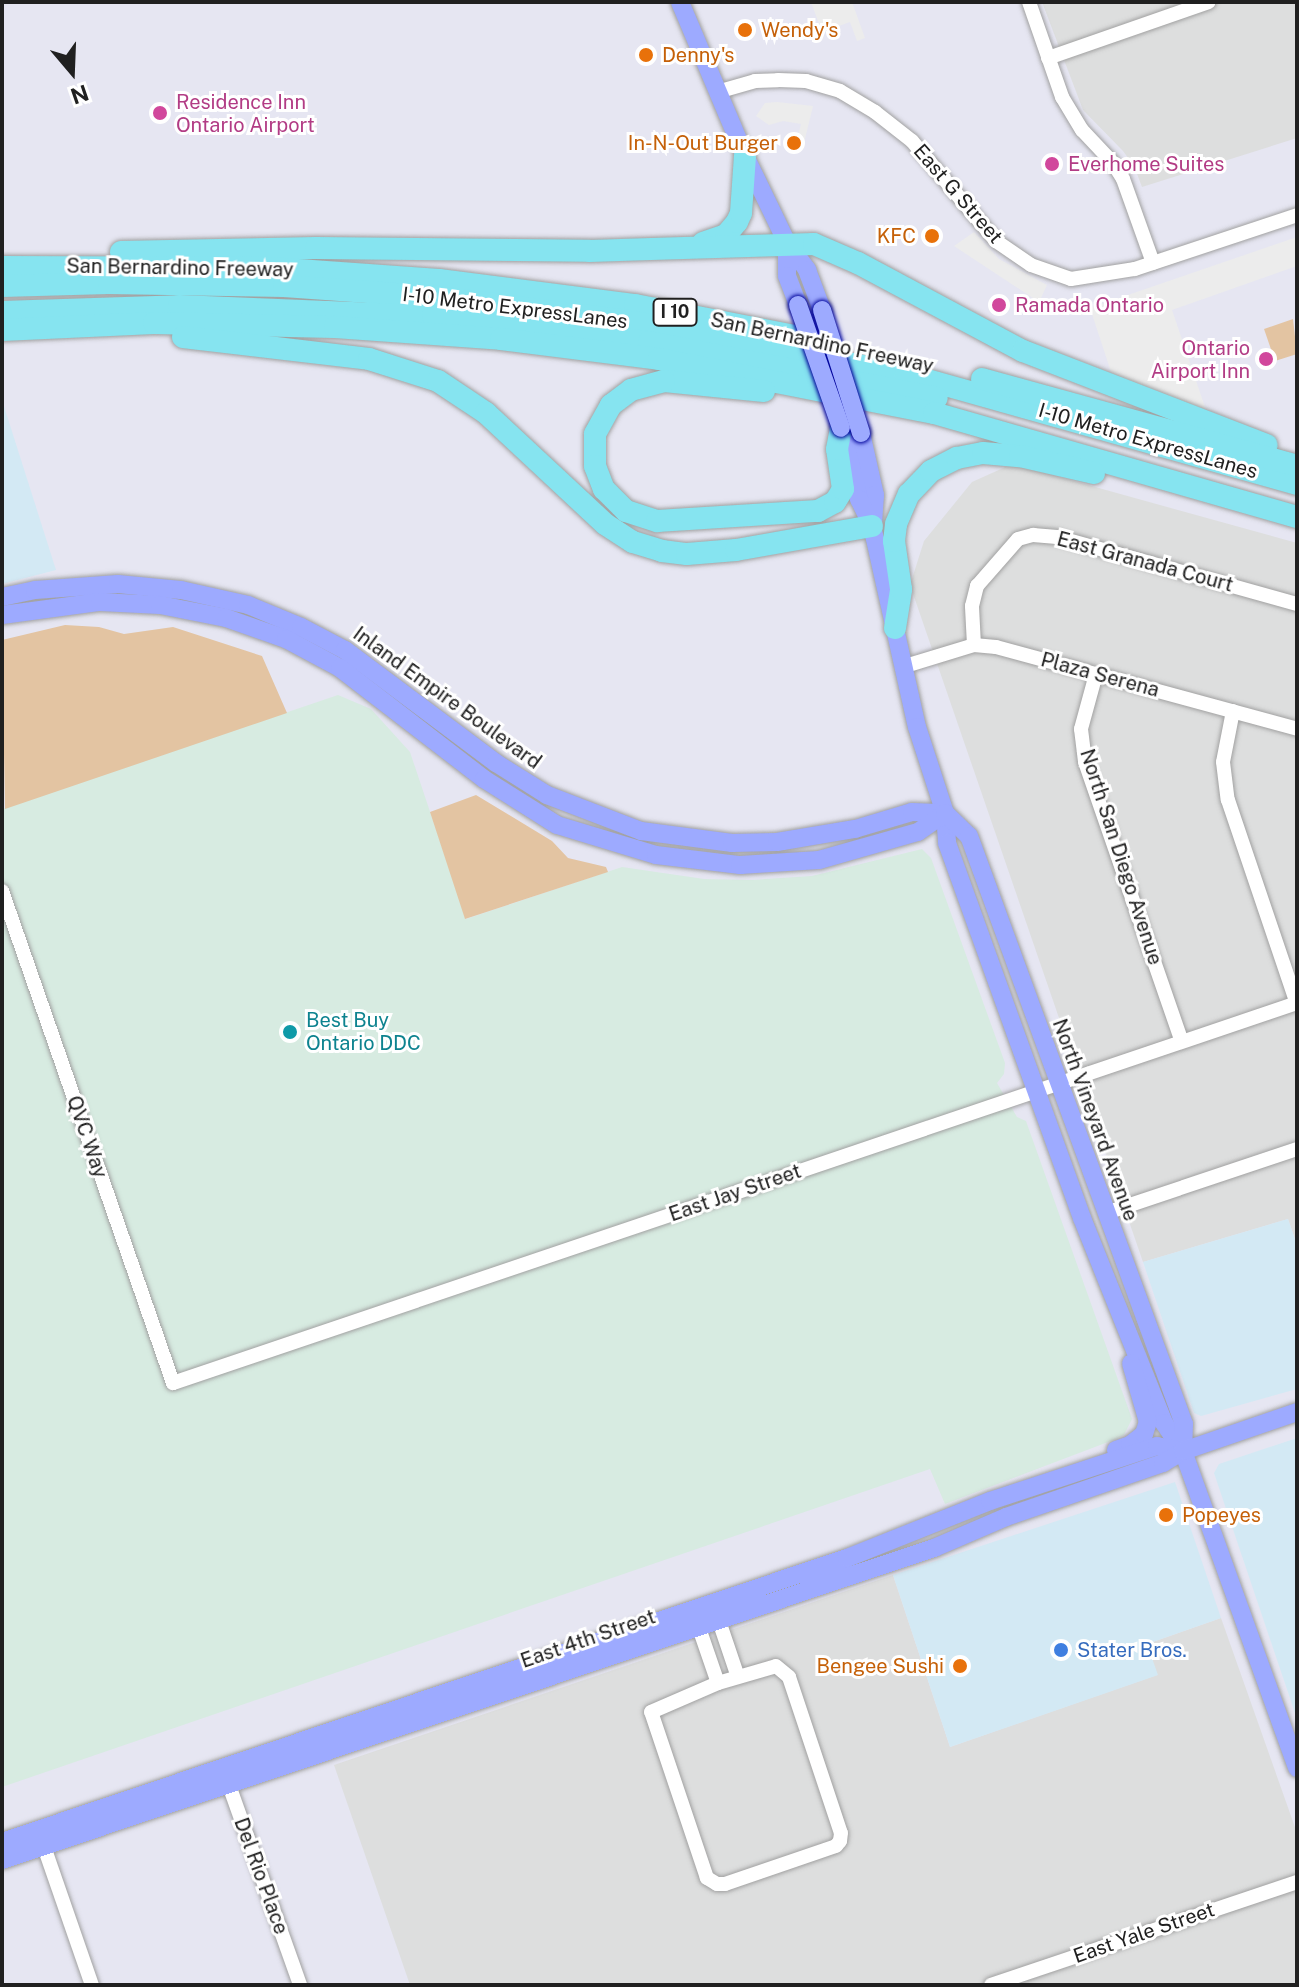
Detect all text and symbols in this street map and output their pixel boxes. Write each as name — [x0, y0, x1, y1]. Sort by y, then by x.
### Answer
place label: Wendy's — [761, 18, 838, 42]
marker: Wendy's — [736, 21, 754, 39]
north arrow — [32, 32, 112, 112]
place label: Denny's — [662, 43, 734, 67]
marker: Denny's — [637, 46, 655, 64]
text: N — [67, 80, 92, 110]
place label: Residence Inn Ontario Airport — [176, 90, 315, 137]
marker: Residence Inn Ontario Airport — [151, 104, 169, 122]
place label: In-N-Out Burger — [628, 131, 778, 155]
marker: In-N-Out Burger — [785, 134, 803, 152]
street label: East G Street — [908, 139, 1008, 249]
place label: Everhome Suites — [1068, 152, 1224, 176]
marker: Everhome Suites — [1043, 155, 1061, 173]
place label: KFC — [877, 224, 916, 248]
marker: KFC — [923, 227, 941, 245]
street label: San Bernardino Freeway — [66, 254, 294, 282]
street label: I-10 Metro ExpressLanes — [401, 282, 629, 334]
place label: Ramada Ontario — [1015, 293, 1164, 317]
marker: Ramada Ontario — [990, 296, 1008, 314]
road number: I 10 — [651, 298, 699, 326]
street label: San Bernardino Freeway — [708, 308, 936, 378]
place label: Ontario Airport Inn — [1151, 336, 1250, 383]
marker: Ontario Airport Inn — [1257, 350, 1275, 368]
street label: I-10 Metro ExpressLanes — [1036, 398, 1260, 484]
street label: East Granada Court — [1054, 527, 1236, 597]
street label: Inland Empire Boulevard — [348, 622, 546, 774]
street label: Plaza Serena — [1038, 648, 1162, 702]
street label: North San Diego Avenue — [1075, 746, 1167, 968]
place label: Best Buy Ontario DDC — [306, 1008, 421, 1055]
street label: North Vineyard Avenue — [1047, 1015, 1143, 1225]
marker: Best Buy Ontario DDC — [281, 1023, 299, 1041]
street label: QVC Way — [62, 1092, 112, 1182]
street label: East Jay Street — [666, 1159, 804, 1227]
place label: Popeyes — [1182, 1503, 1261, 1527]
marker: Popeyes — [1157, 1506, 1175, 1524]
street label: East 4th Street — [517, 1605, 659, 1673]
place label: Stater Bros. — [1077, 1638, 1187, 1662]
marker: Stater Bros. — [1052, 1641, 1070, 1659]
place label: Bengee Sushi — [816, 1654, 944, 1678]
marker: Bengee Sushi — [951, 1657, 969, 1675]
street label: Del Rio Place — [229, 1814, 293, 1938]
street label: East Yale Street — [1070, 1898, 1218, 1968]

